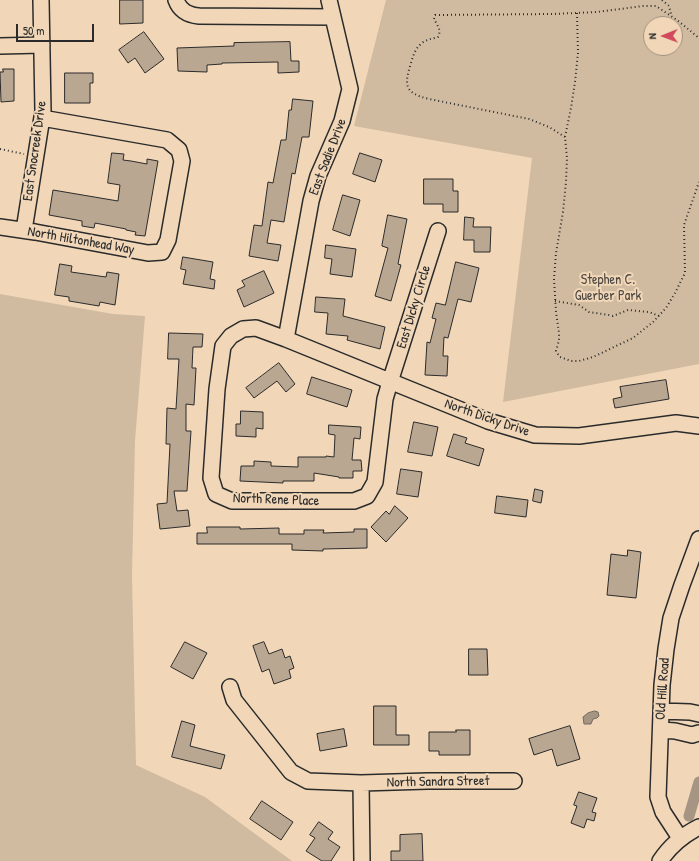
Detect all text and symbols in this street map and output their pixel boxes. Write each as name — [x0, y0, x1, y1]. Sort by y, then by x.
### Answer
scale bar — [18, 16, 96, 42]
north arrow — [643, 16, 683, 56]
text: 50 m — [23, 22, 44, 39]
text: N — [645, 33, 659, 39]
street label: East Snocreek Drive — [20, 100, 50, 202]
street label: East Sadie Drive — [306, 116, 350, 198]
street label: North Hiltonhead Way — [26, 223, 136, 259]
street label: East Dicky Circle — [393, 263, 435, 351]
park label: Stephen C. Guerber Park — [575, 272, 641, 304]
street label: North Dicky Drive — [442, 396, 532, 440]
street label: North Rene Place — [233, 490, 319, 510]
street label: Old Hill Road — [652, 657, 674, 721]
street label: North Sandra Street — [386, 773, 490, 791]

